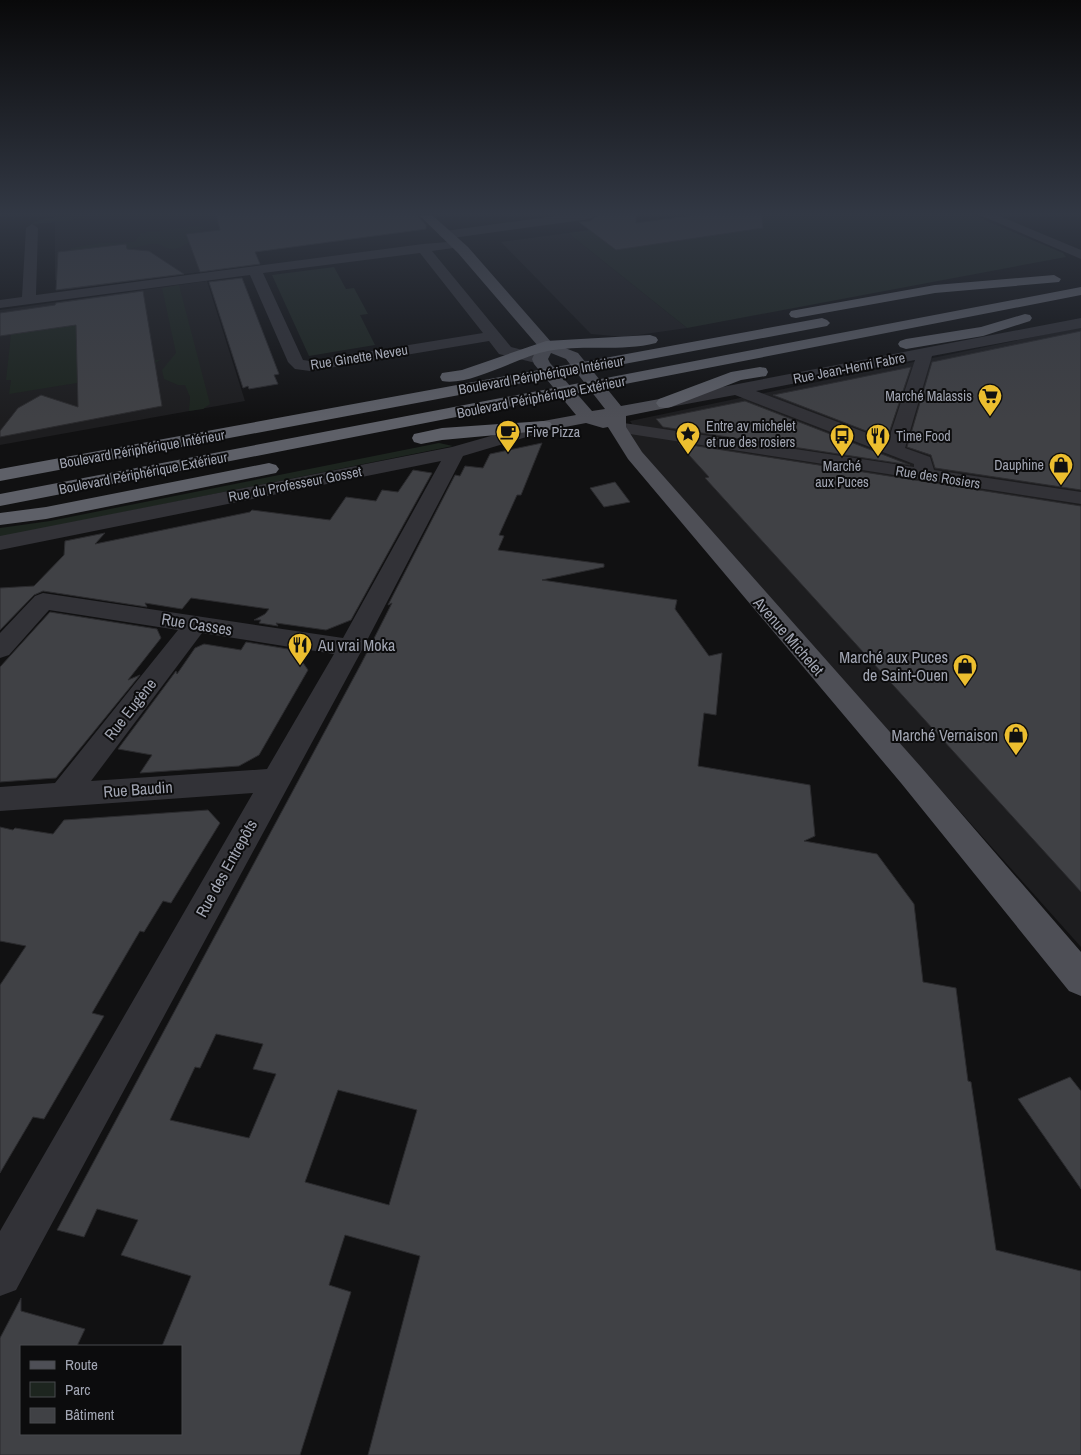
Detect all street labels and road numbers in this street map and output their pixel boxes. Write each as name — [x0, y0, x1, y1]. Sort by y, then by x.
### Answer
street label: Rue Ginette Neveu — [309, 340, 409, 374]
street label: Rue Jean-Henri Fabre — [791, 348, 907, 388]
street label: Boulevard Périphérique Intérieur — [457, 352, 625, 398]
street label: Boulevard Périphérique Extérieur — [455, 372, 627, 422]
street label: Boulevard Périphérique Intérieur — [58, 426, 226, 472]
street label: Boulevard Périphérique Extérieur — [57, 448, 229, 498]
street label: Rue des Rosiers — [894, 461, 982, 493]
street label: Rue du Professeur Gosset — [227, 462, 363, 506]
street label: Avenue Michelet — [748, 591, 830, 680]
street label: Rue Casses — [160, 608, 234, 640]
street label: Rue Eugène — [99, 673, 161, 745]
street label: Rue Baudin — [103, 776, 173, 802]
street label: Rue des Entrepôts — [190, 815, 262, 921]

